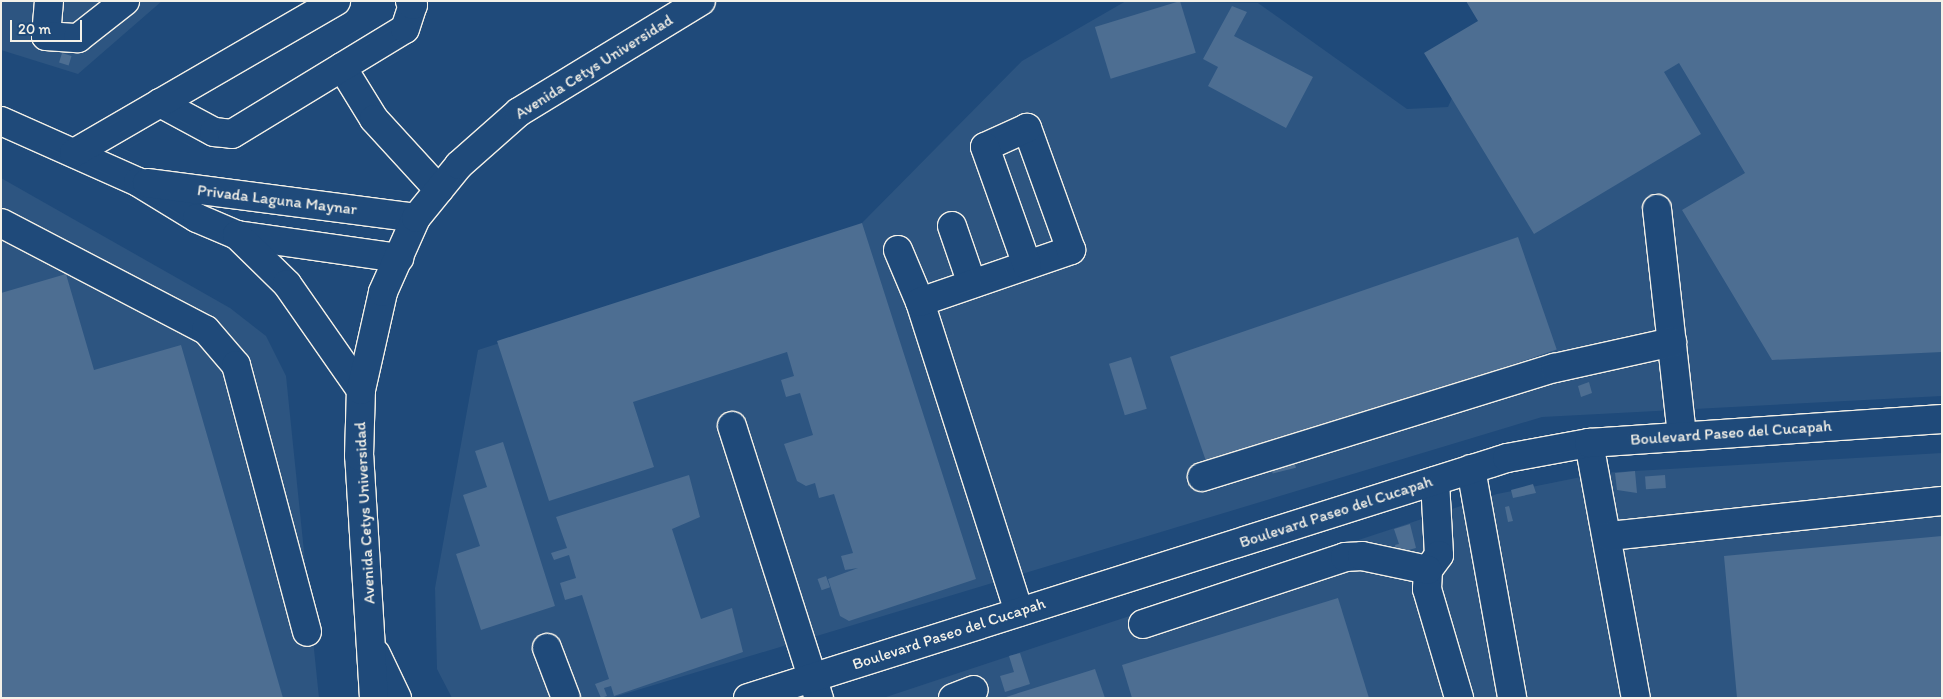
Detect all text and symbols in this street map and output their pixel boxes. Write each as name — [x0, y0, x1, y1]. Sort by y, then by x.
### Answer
scale bar — [12, 10, 85, 42]
street label: Avenida Cetys Universidad — [512, 11, 676, 123]
text: 20 m — [18, 20, 51, 38]
street label: Privada Laguna Maynar — [196, 181, 358, 219]
street label: Boulevard Paseo del Cucapah — [1630, 416, 1832, 450]
street label: Avenida Cetys Universidad — [351, 421, 379, 605]
street label: Boulevard Paseo del Cucapah — [1237, 472, 1435, 552]
street label: Boulevard Paseo del Cucapah — [850, 594, 1048, 674]

